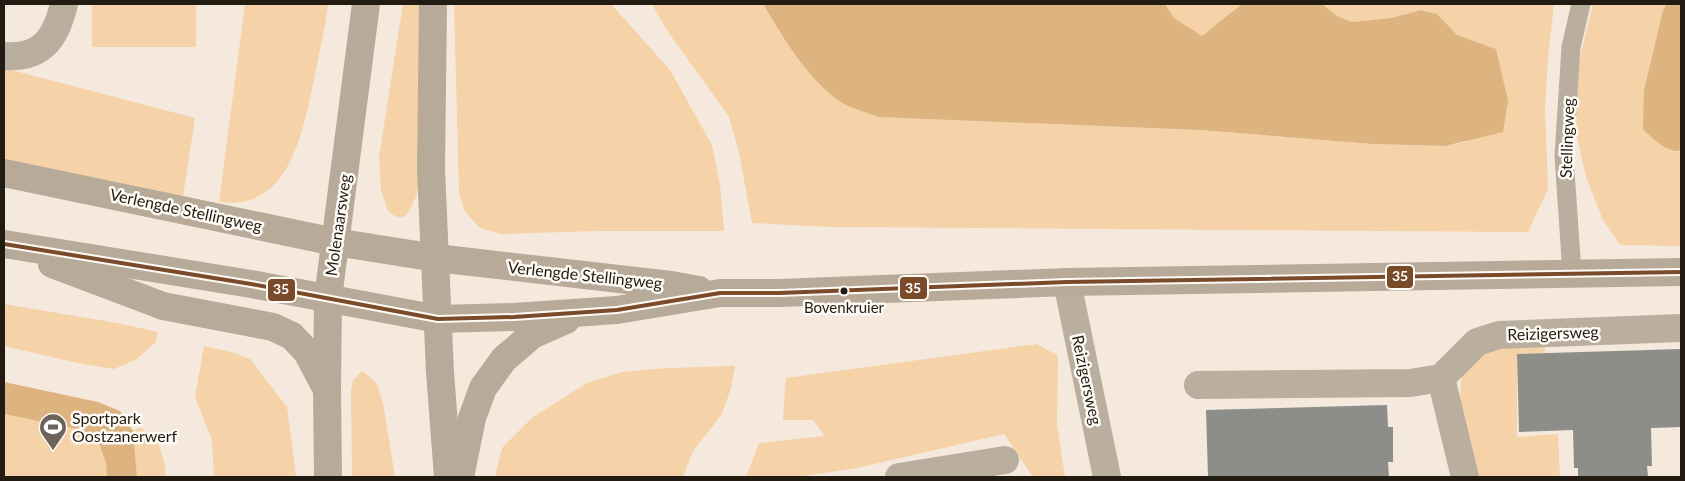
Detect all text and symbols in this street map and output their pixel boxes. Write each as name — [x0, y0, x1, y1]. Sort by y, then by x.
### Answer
street label: Stellingweg — [1556, 98, 1577, 178]
street label: Molenaarsweg — [321, 173, 354, 277]
street label: Verlengde Stellingweg — [108, 184, 264, 235]
street label: Verlengde Stellingweg — [507, 257, 663, 292]
line badge: 35 — [1386, 265, 1414, 289]
text: 35 — [1392, 267, 1408, 284]
line badge: 35 — [899, 276, 928, 300]
line badge: 35 — [267, 278, 296, 302]
text: 35 — [905, 279, 921, 296]
text: 35 — [273, 280, 289, 297]
marker: Bovenkruier — [839, 286, 849, 296]
place label: Bovenkruier — [804, 298, 885, 316]
street label: Reizigersweg — [1507, 321, 1599, 344]
street label: Reizigersweg — [1069, 333, 1106, 427]
place label: Sportpark Oostzanerwerf — [72, 408, 178, 445]
sports icon: Sportpark Oostzanerwerf — [38, 412, 68, 451]

